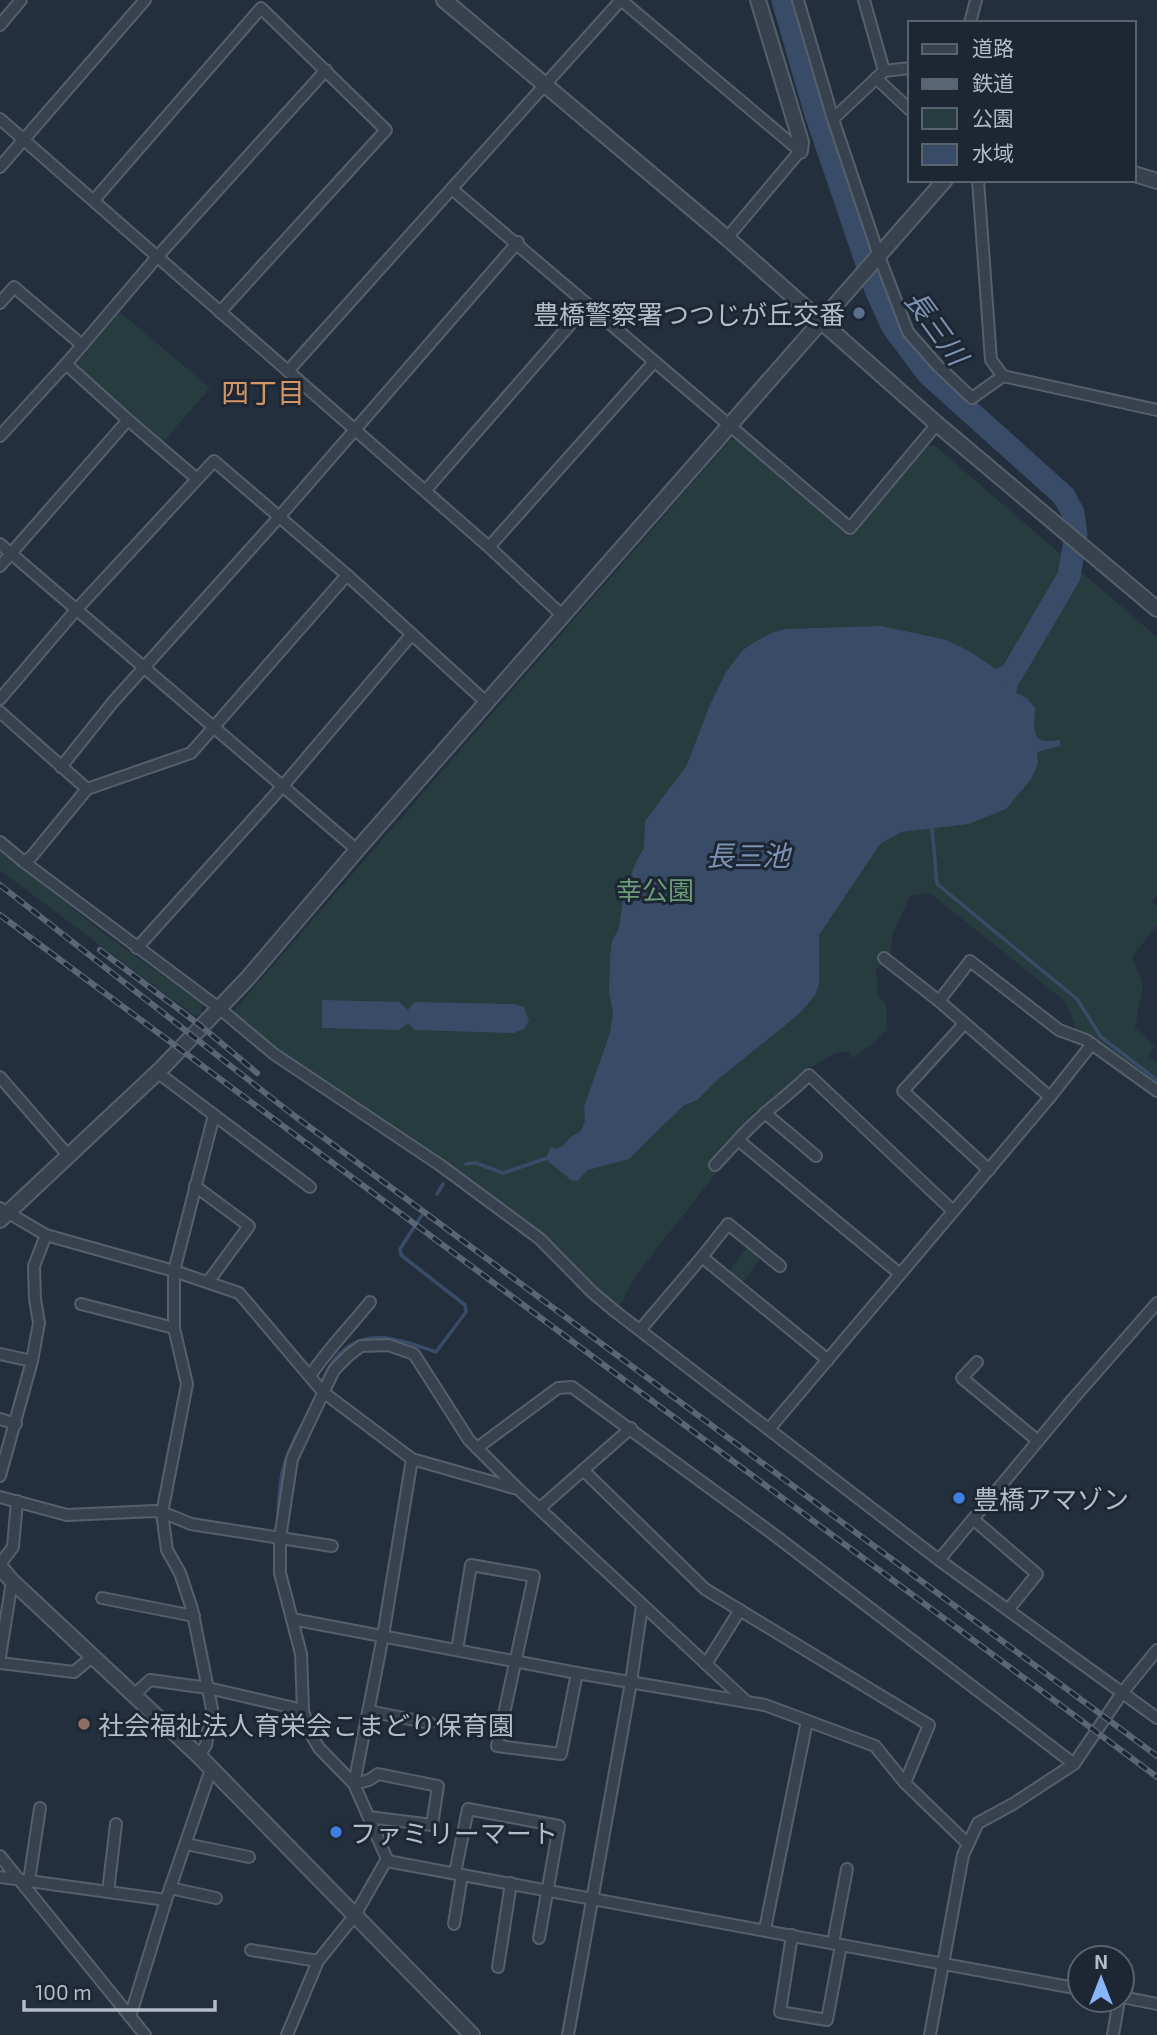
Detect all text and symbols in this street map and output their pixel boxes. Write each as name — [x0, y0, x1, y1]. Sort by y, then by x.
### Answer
legend — [908, 21, 1136, 182]
text: 道路 — [972, 35, 1014, 60]
text: 鉄道 — [972, 70, 1014, 95]
text: 公園 — [972, 105, 1014, 130]
text: 水域 — [972, 140, 1014, 165]
water label: 長三川 — [899, 283, 977, 373]
place label: 豊橋警察署つつじが丘交番 — [533, 298, 845, 329]
marker: 豊橋警察署つつじが丘交番 — [851, 305, 867, 321]
district label: 四丁目 — [221, 375, 305, 409]
water label: 長三池 — [706, 838, 793, 872]
park label: 幸公園 — [616, 874, 694, 905]
place label: 豊橋アマゾン — [973, 1483, 1129, 1514]
marker: 豊橋アマゾン — [951, 1490, 967, 1506]
place label: 社会福祉法人育栄会こまどり保育園 — [98, 1709, 514, 1740]
marker: 社会福祉法人育栄会こまどり保育園 — [76, 1716, 92, 1732]
place label: ファミリーマート — [350, 1817, 558, 1848]
marker: ファミリーマート — [328, 1824, 344, 1840]
north arrow — [1066, 1944, 1136, 2014]
text: N — [1094, 1950, 1108, 1973]
scale bar — [24, 1968, 215, 2012]
text: 100 m — [35, 1979, 92, 2004]

